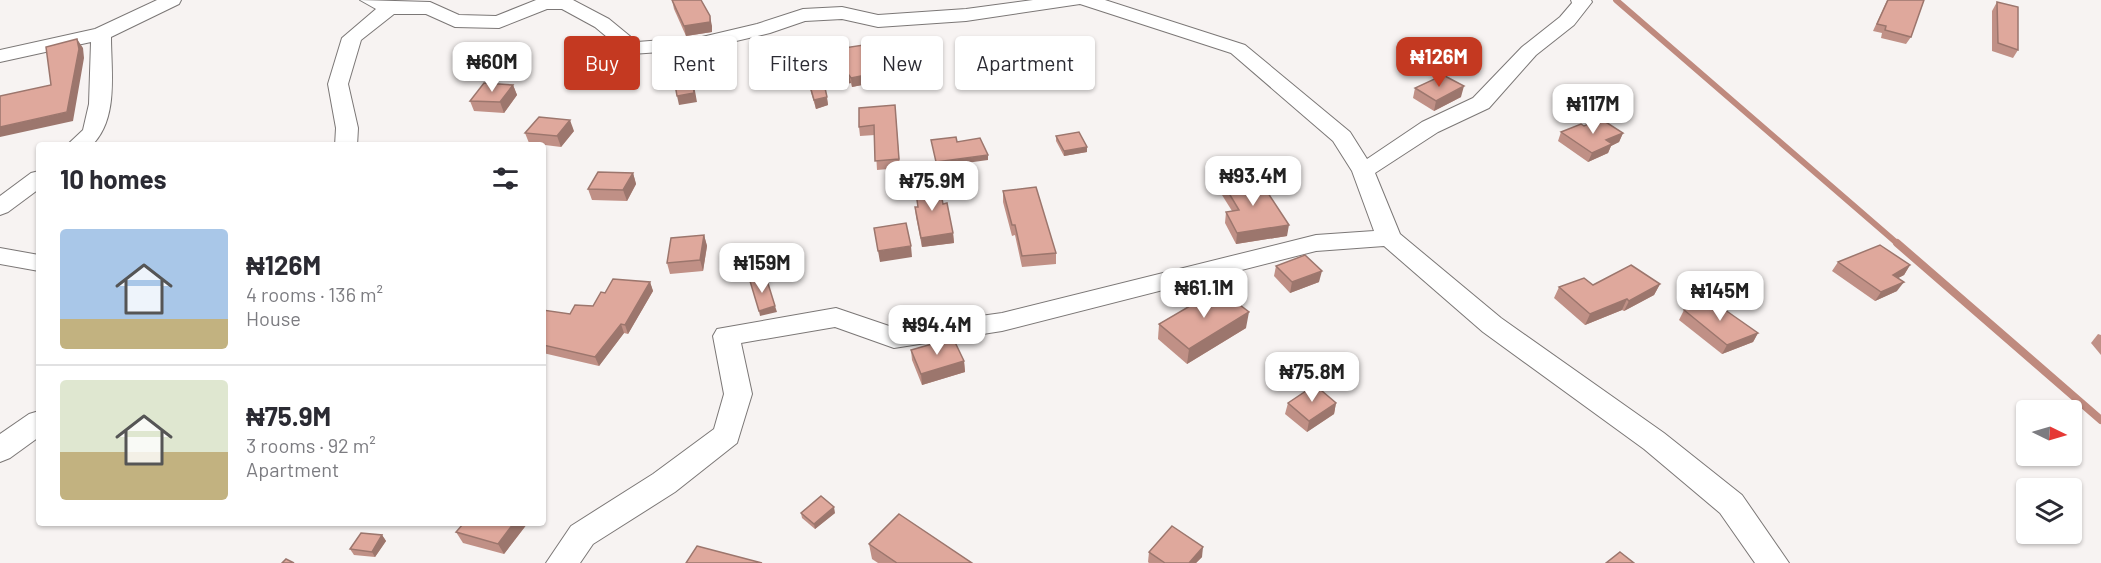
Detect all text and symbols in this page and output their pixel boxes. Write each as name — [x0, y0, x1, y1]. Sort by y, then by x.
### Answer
chip: Buy — [564, 36, 640, 90]
chip: Rent — [652, 36, 737, 90]
chip: Filters — [749, 36, 849, 90]
chip: New — [861, 36, 943, 90]
chip: Apartment — [955, 36, 1095, 90]
pin: ₦126M — [1397, 37, 1481, 88]
pin: ₦60M — [456, 42, 528, 93]
text: ₦126M — [1410, 44, 1468, 68]
text: ₦60M — [467, 49, 517, 73]
pin: ₦117M — [1551, 84, 1635, 135]
text: ₦117M — [1567, 91, 1619, 115]
pin: ₦93.4M — [1204, 156, 1302, 207]
pin: ₦75.9M — [883, 161, 981, 212]
icon: filters — [489, 162, 522, 195]
text: 10 homes — [60, 163, 167, 194]
text: ₦93.4M — [1219, 163, 1287, 187]
text: ₦75.9M — [899, 168, 965, 192]
pin: ₦159M — [720, 243, 804, 294]
text: ₦126M — [246, 249, 321, 280]
text: ₦159M — [733, 250, 791, 274]
icon: home — [108, 253, 180, 325]
pin: ₦61.1M — [1155, 268, 1253, 319]
pin: ₦145M — [1678, 271, 1762, 322]
text: ₦61.1M — [1175, 275, 1233, 299]
text: ₦145M — [1691, 278, 1749, 302]
text: 4 rooms · 136 m² — [246, 282, 383, 306]
pin: ₦94.4M — [888, 305, 986, 356]
text: House — [246, 306, 301, 330]
text: ₦94.4M — [903, 312, 971, 336]
pin: ₦75.8M — [1263, 352, 1361, 403]
text: ₦75.8M — [1279, 359, 1345, 383]
text: ₦75.9M — [246, 400, 331, 431]
north arrow — [2016, 400, 2082, 466]
map controls — [2016, 400, 2082, 544]
icon: home — [108, 404, 180, 476]
text: 3 rooms · 92 m² — [246, 433, 376, 457]
text: Apartment — [246, 457, 339, 481]
button: layers — [2016, 478, 2082, 544]

